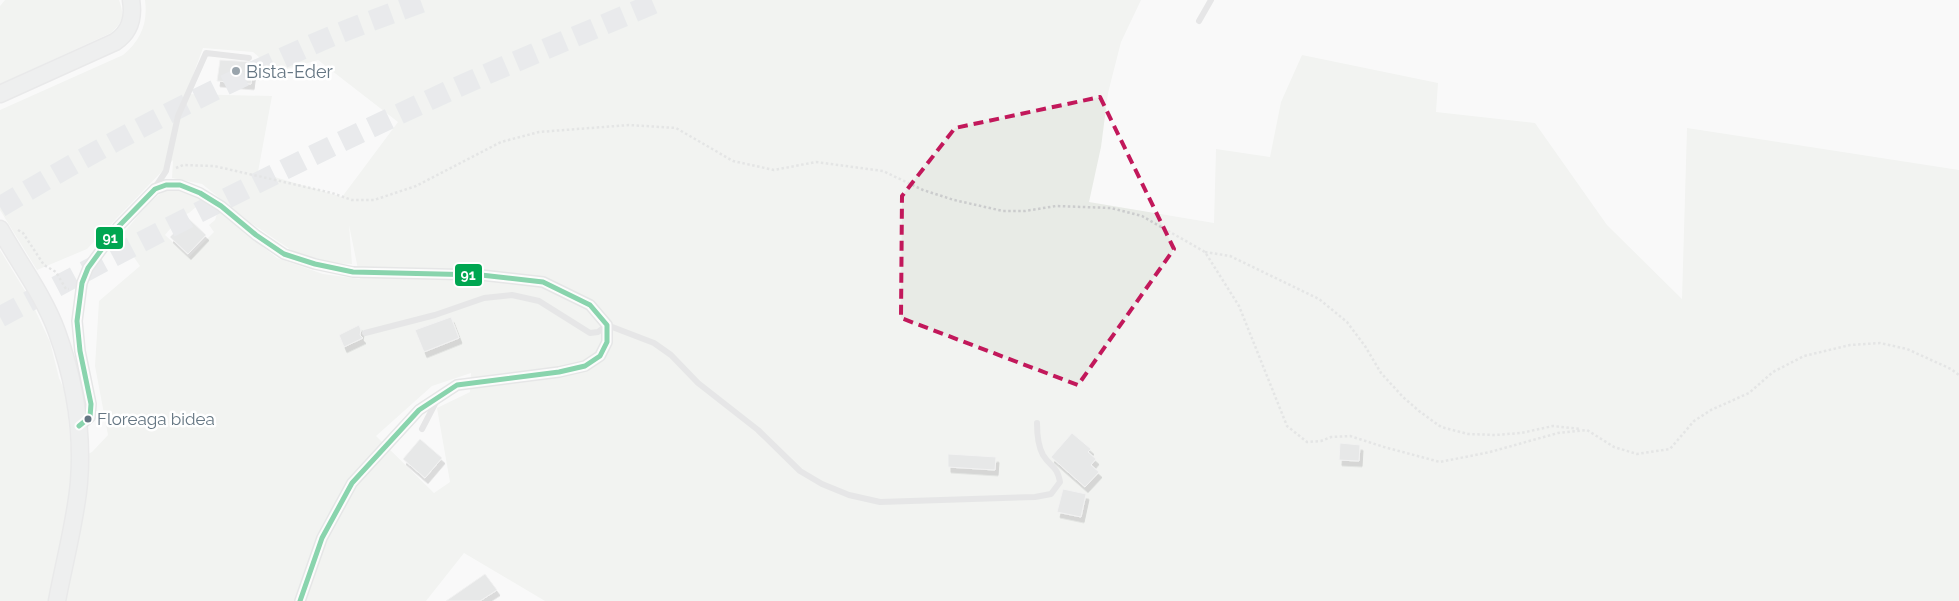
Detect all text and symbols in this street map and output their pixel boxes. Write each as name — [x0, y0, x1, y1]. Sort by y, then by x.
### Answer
place label: Bista-Eder — [246, 61, 333, 82]
marker: Bista-Eder — [230, 65, 242, 77]
line badge: 91 — [95, 226, 124, 250]
text: 91 — [102, 230, 118, 246]
line badge: 91 — [454, 263, 483, 287]
text: 91 — [460, 267, 476, 283]
place label: Floreaga bidea — [97, 409, 215, 429]
marker: Floreaga bidea — [83, 414, 93, 424]

